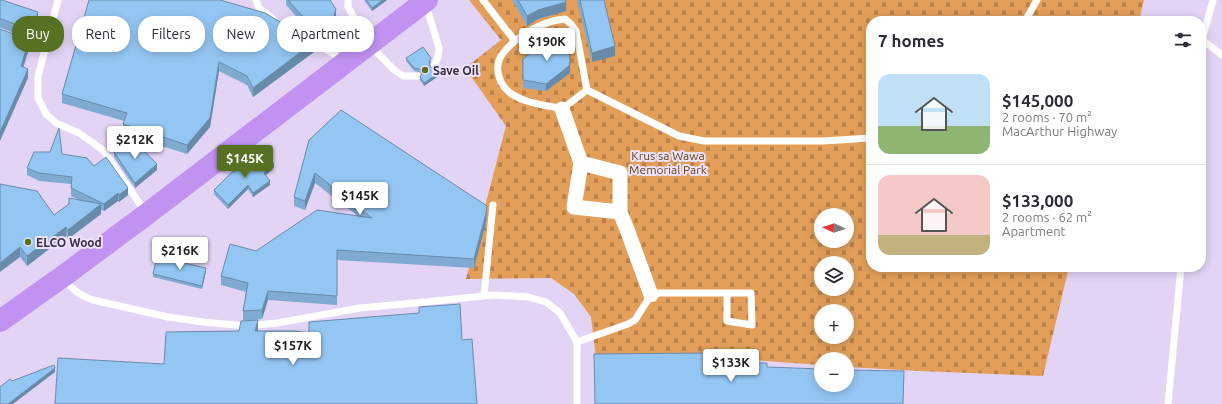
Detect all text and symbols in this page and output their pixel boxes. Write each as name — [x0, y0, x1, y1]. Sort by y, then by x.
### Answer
chip: Buy — [12, 16, 64, 52]
chip: Rent — [72, 16, 130, 52]
chip: Filters — [138, 16, 205, 52]
chip: New — [213, 16, 269, 52]
chip: Apartment — [277, 16, 374, 52]
pin: $190K — [519, 28, 575, 62]
icon: filters — [1172, 29, 1194, 51]
text: 7 homes — [878, 31, 944, 50]
text: $190K — [528, 34, 566, 48]
place label: Save Oil — [433, 64, 479, 77]
marker: Save Oil — [420, 65, 430, 75]
icon: home — [910, 90, 958, 138]
text: $145,000 — [1002, 91, 1073, 110]
text: 2 rooms · 70 m² — [1002, 110, 1092, 124]
text: MacArthur Highway — [1002, 124, 1117, 138]
pin: $212K — [107, 126, 163, 160]
text: $212K — [116, 132, 154, 146]
pin: $145K — [217, 145, 273, 179]
park label: Krus sa Wawa Memorial Park — [629, 149, 707, 176]
text: $145K — [226, 151, 264, 165]
pin: $145K — [332, 182, 388, 216]
text: $145K — [341, 188, 379, 202]
icon: home — [910, 191, 958, 239]
text: $133,000 — [1002, 191, 1073, 210]
north arrow — [814, 208, 854, 248]
map controls — [814, 208, 854, 392]
text: 2 rooms · 62 m² — [1002, 210, 1092, 224]
text: Apartment — [1002, 224, 1066, 238]
place label: ELCO Wood — [36, 236, 102, 249]
marker: ELCO Wood — [23, 237, 33, 247]
pin: $216K — [152, 237, 208, 271]
text: $216K — [161, 243, 199, 257]
button: layers — [814, 256, 854, 296]
button: + — [814, 304, 854, 344]
pin: $157K — [265, 332, 321, 366]
text: $157K — [274, 338, 312, 352]
pin: $133K — [703, 349, 759, 383]
button: − — [814, 352, 854, 392]
text: $133K — [712, 355, 750, 369]

